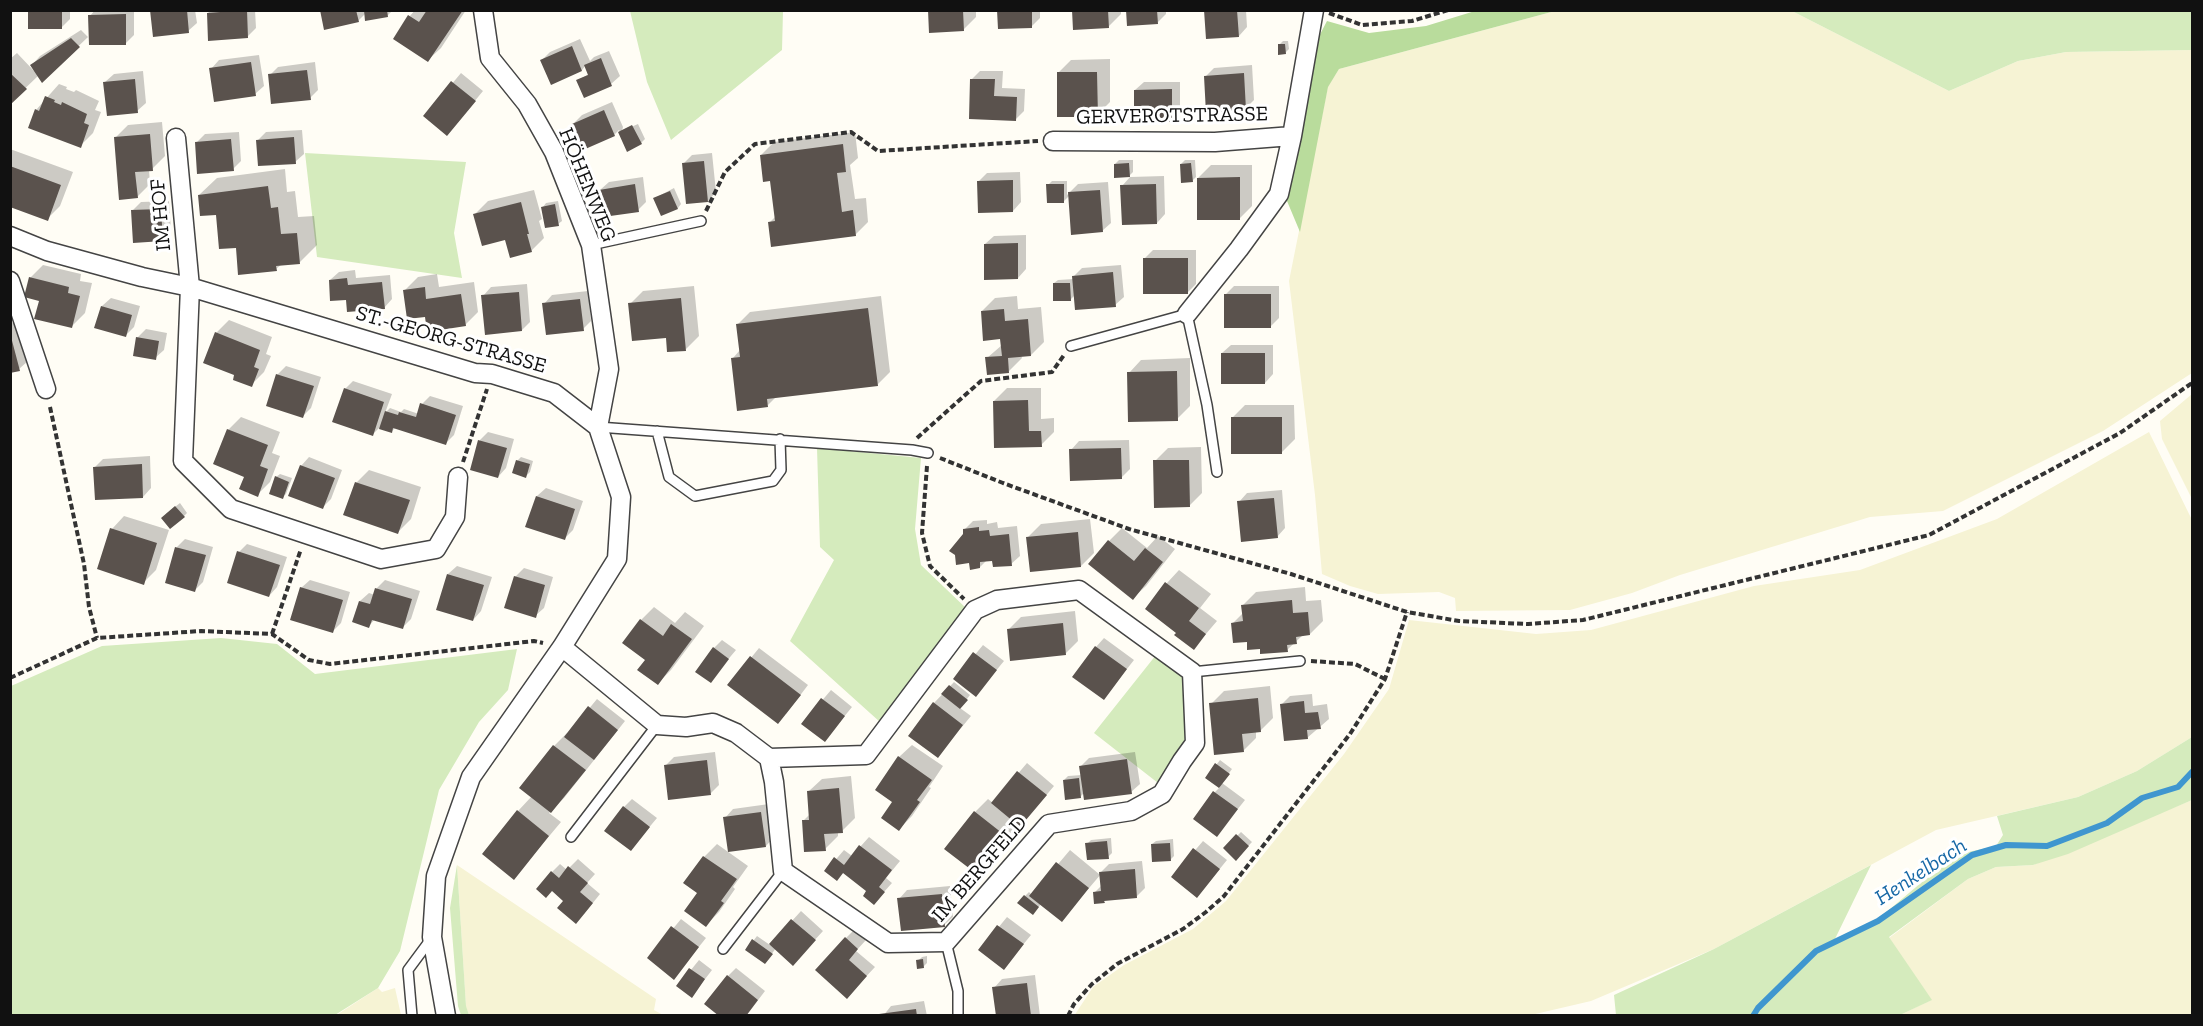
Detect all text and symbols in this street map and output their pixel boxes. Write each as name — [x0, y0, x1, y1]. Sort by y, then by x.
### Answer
street label: GERVEROTSTRASSE — [1076, 102, 1268, 130]
street label: HÖHENWEG — [553, 124, 621, 246]
street label: IM HOF — [145, 178, 177, 252]
street label: ST.-GEORG-STRASSE — [353, 301, 549, 379]
street label: IM BERGFELD — [927, 811, 1033, 927]
water label: Henkelbach — [1870, 833, 1972, 911]

